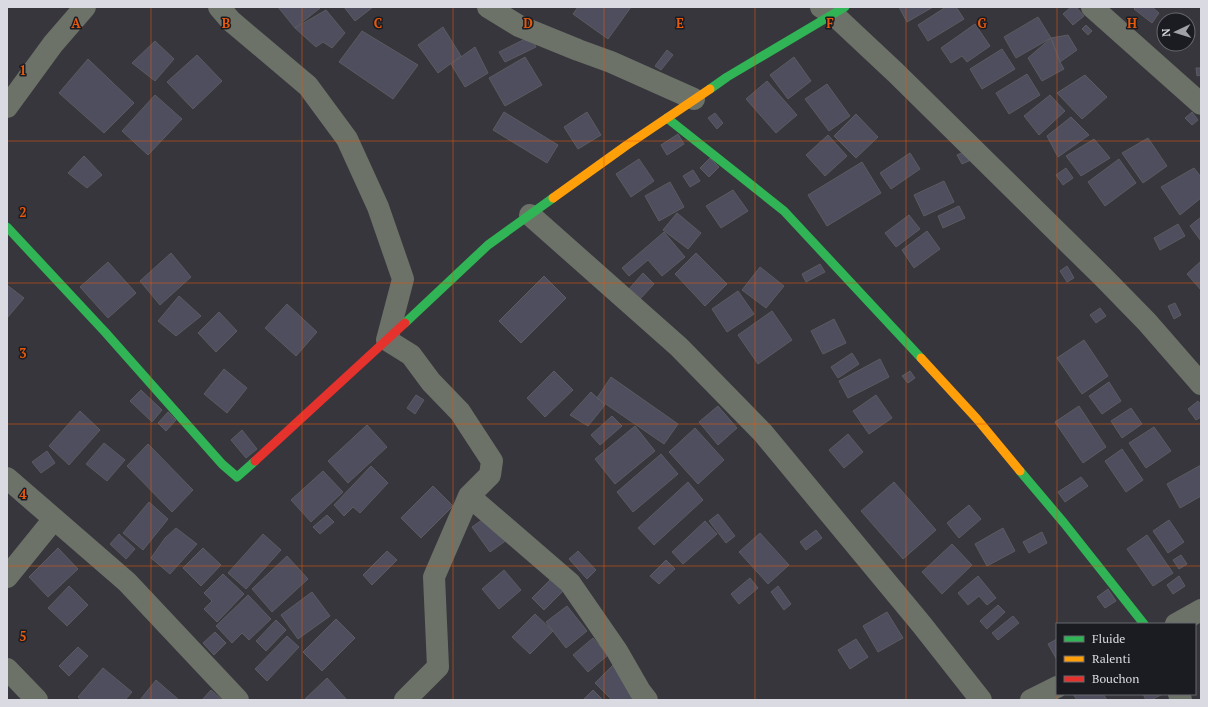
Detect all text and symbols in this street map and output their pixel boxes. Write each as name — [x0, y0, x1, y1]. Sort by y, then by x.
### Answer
north arrow — [1156, 12, 1196, 52]
text: A — [71, 14, 81, 32]
text: B — [222, 14, 230, 32]
text: C — [374, 14, 382, 32]
text: D — [523, 14, 533, 32]
text: E — [676, 14, 684, 32]
text: F — [826, 14, 834, 32]
text: G — [977, 14, 987, 32]
text: H — [1127, 14, 1137, 32]
text: N — [1159, 27, 1173, 37]
text: 1 — [19, 61, 27, 79]
text: 2 — [19, 203, 27, 221]
text: 3 — [19, 344, 27, 362]
text: 4 — [19, 485, 27, 503]
legend — [1056, 623, 1196, 695]
text: 5 — [19, 627, 27, 645]
text: Fluide — [1092, 631, 1125, 646]
text: Ralenti — [1092, 651, 1131, 666]
text: Bouchon — [1092, 671, 1139, 686]

